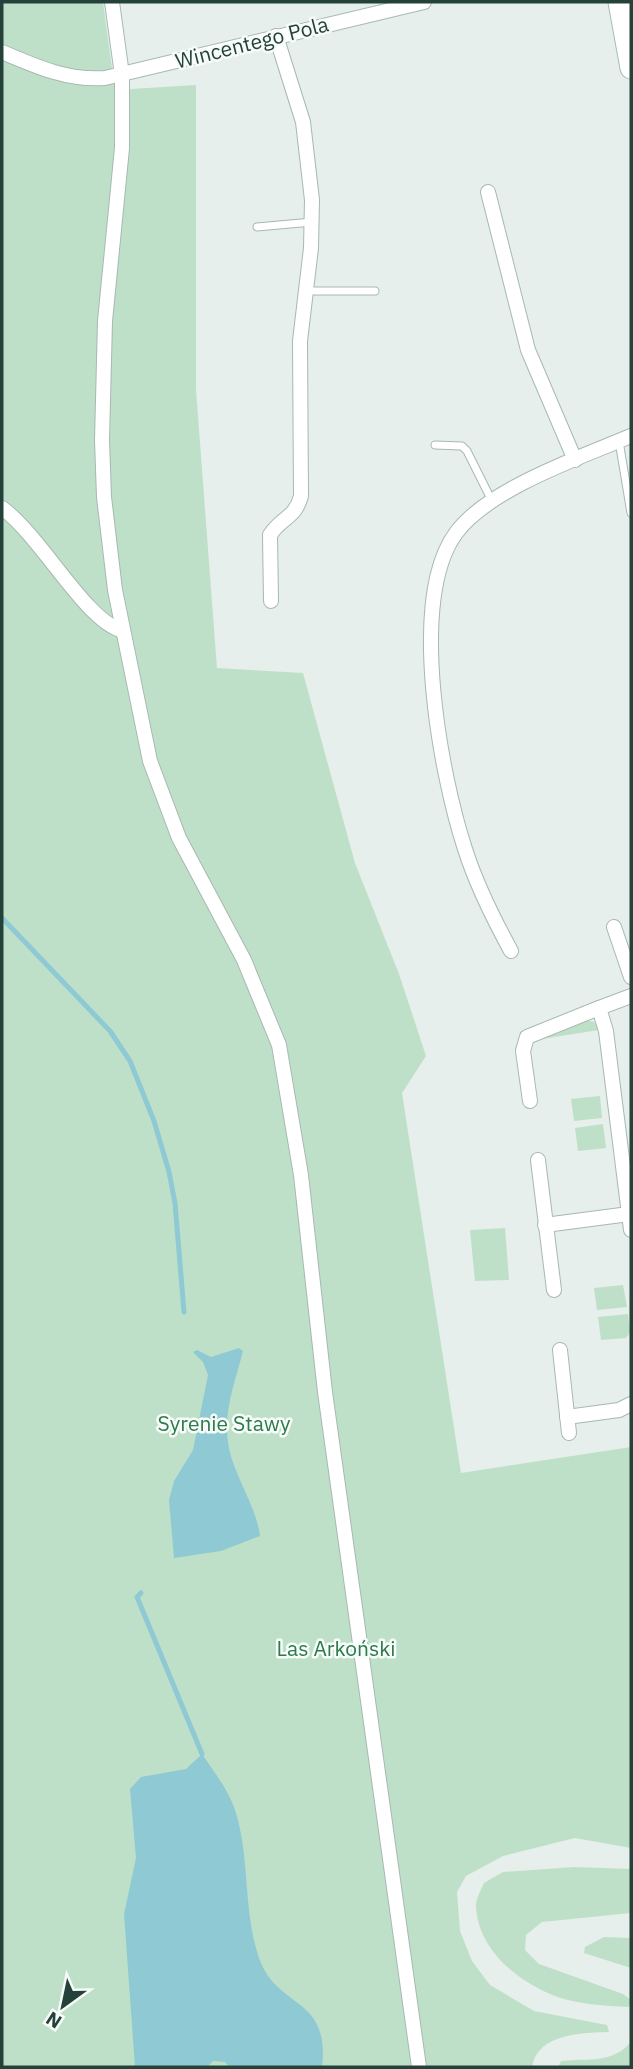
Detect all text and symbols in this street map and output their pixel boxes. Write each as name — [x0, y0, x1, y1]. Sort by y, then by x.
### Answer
street label: Wincentego Pola — [172, 9, 331, 75]
park label: Syrenie Stawy — [158, 1409, 291, 1437]
park label: Las Arkoński — [276, 1634, 396, 1662]
north arrow — [28, 1971, 98, 2041]
text: N — [41, 2006, 66, 2034]

